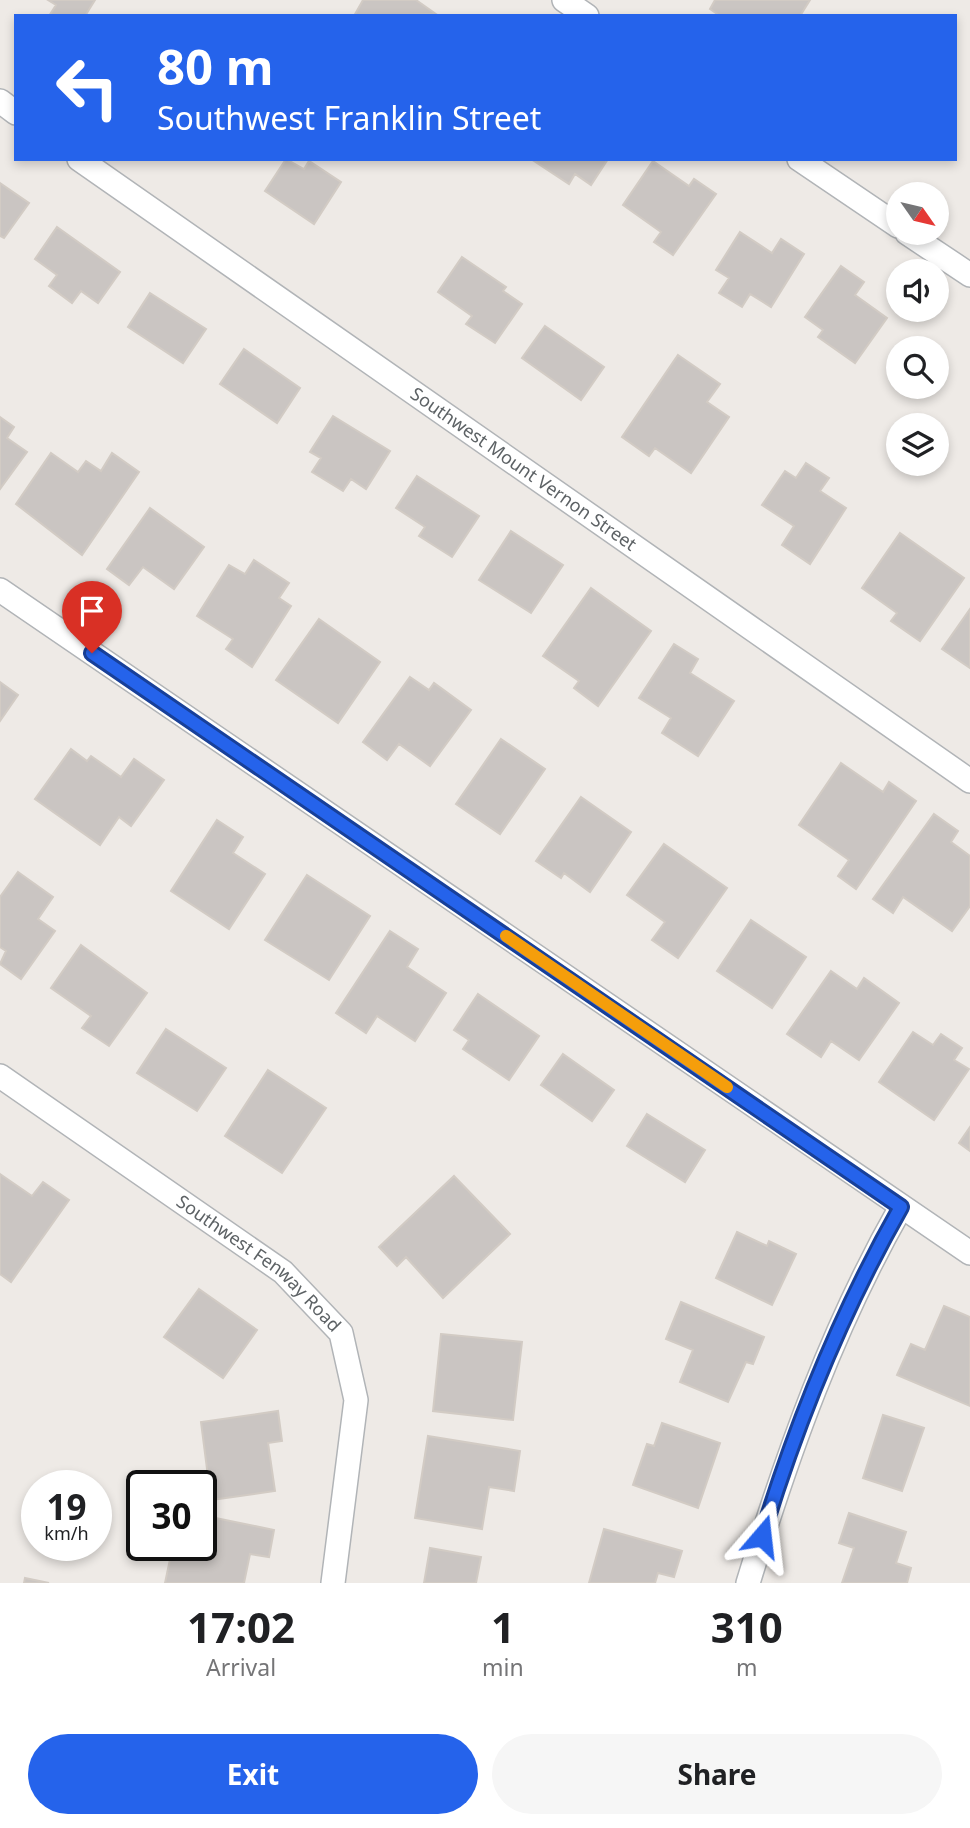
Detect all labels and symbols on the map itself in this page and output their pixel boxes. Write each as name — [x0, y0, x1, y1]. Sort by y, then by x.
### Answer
north arrow — [886, 182, 948, 245]
street label: Southwest Mount Vernon Street — [406, 381, 642, 556]
pin — [62, 581, 122, 653]
street label: Southwest Fenway Road — [172, 1189, 347, 1337]
speed limit sign: 30 — [126, 1470, 217, 1561]
position arrow — [725, 1499, 799, 1573]

